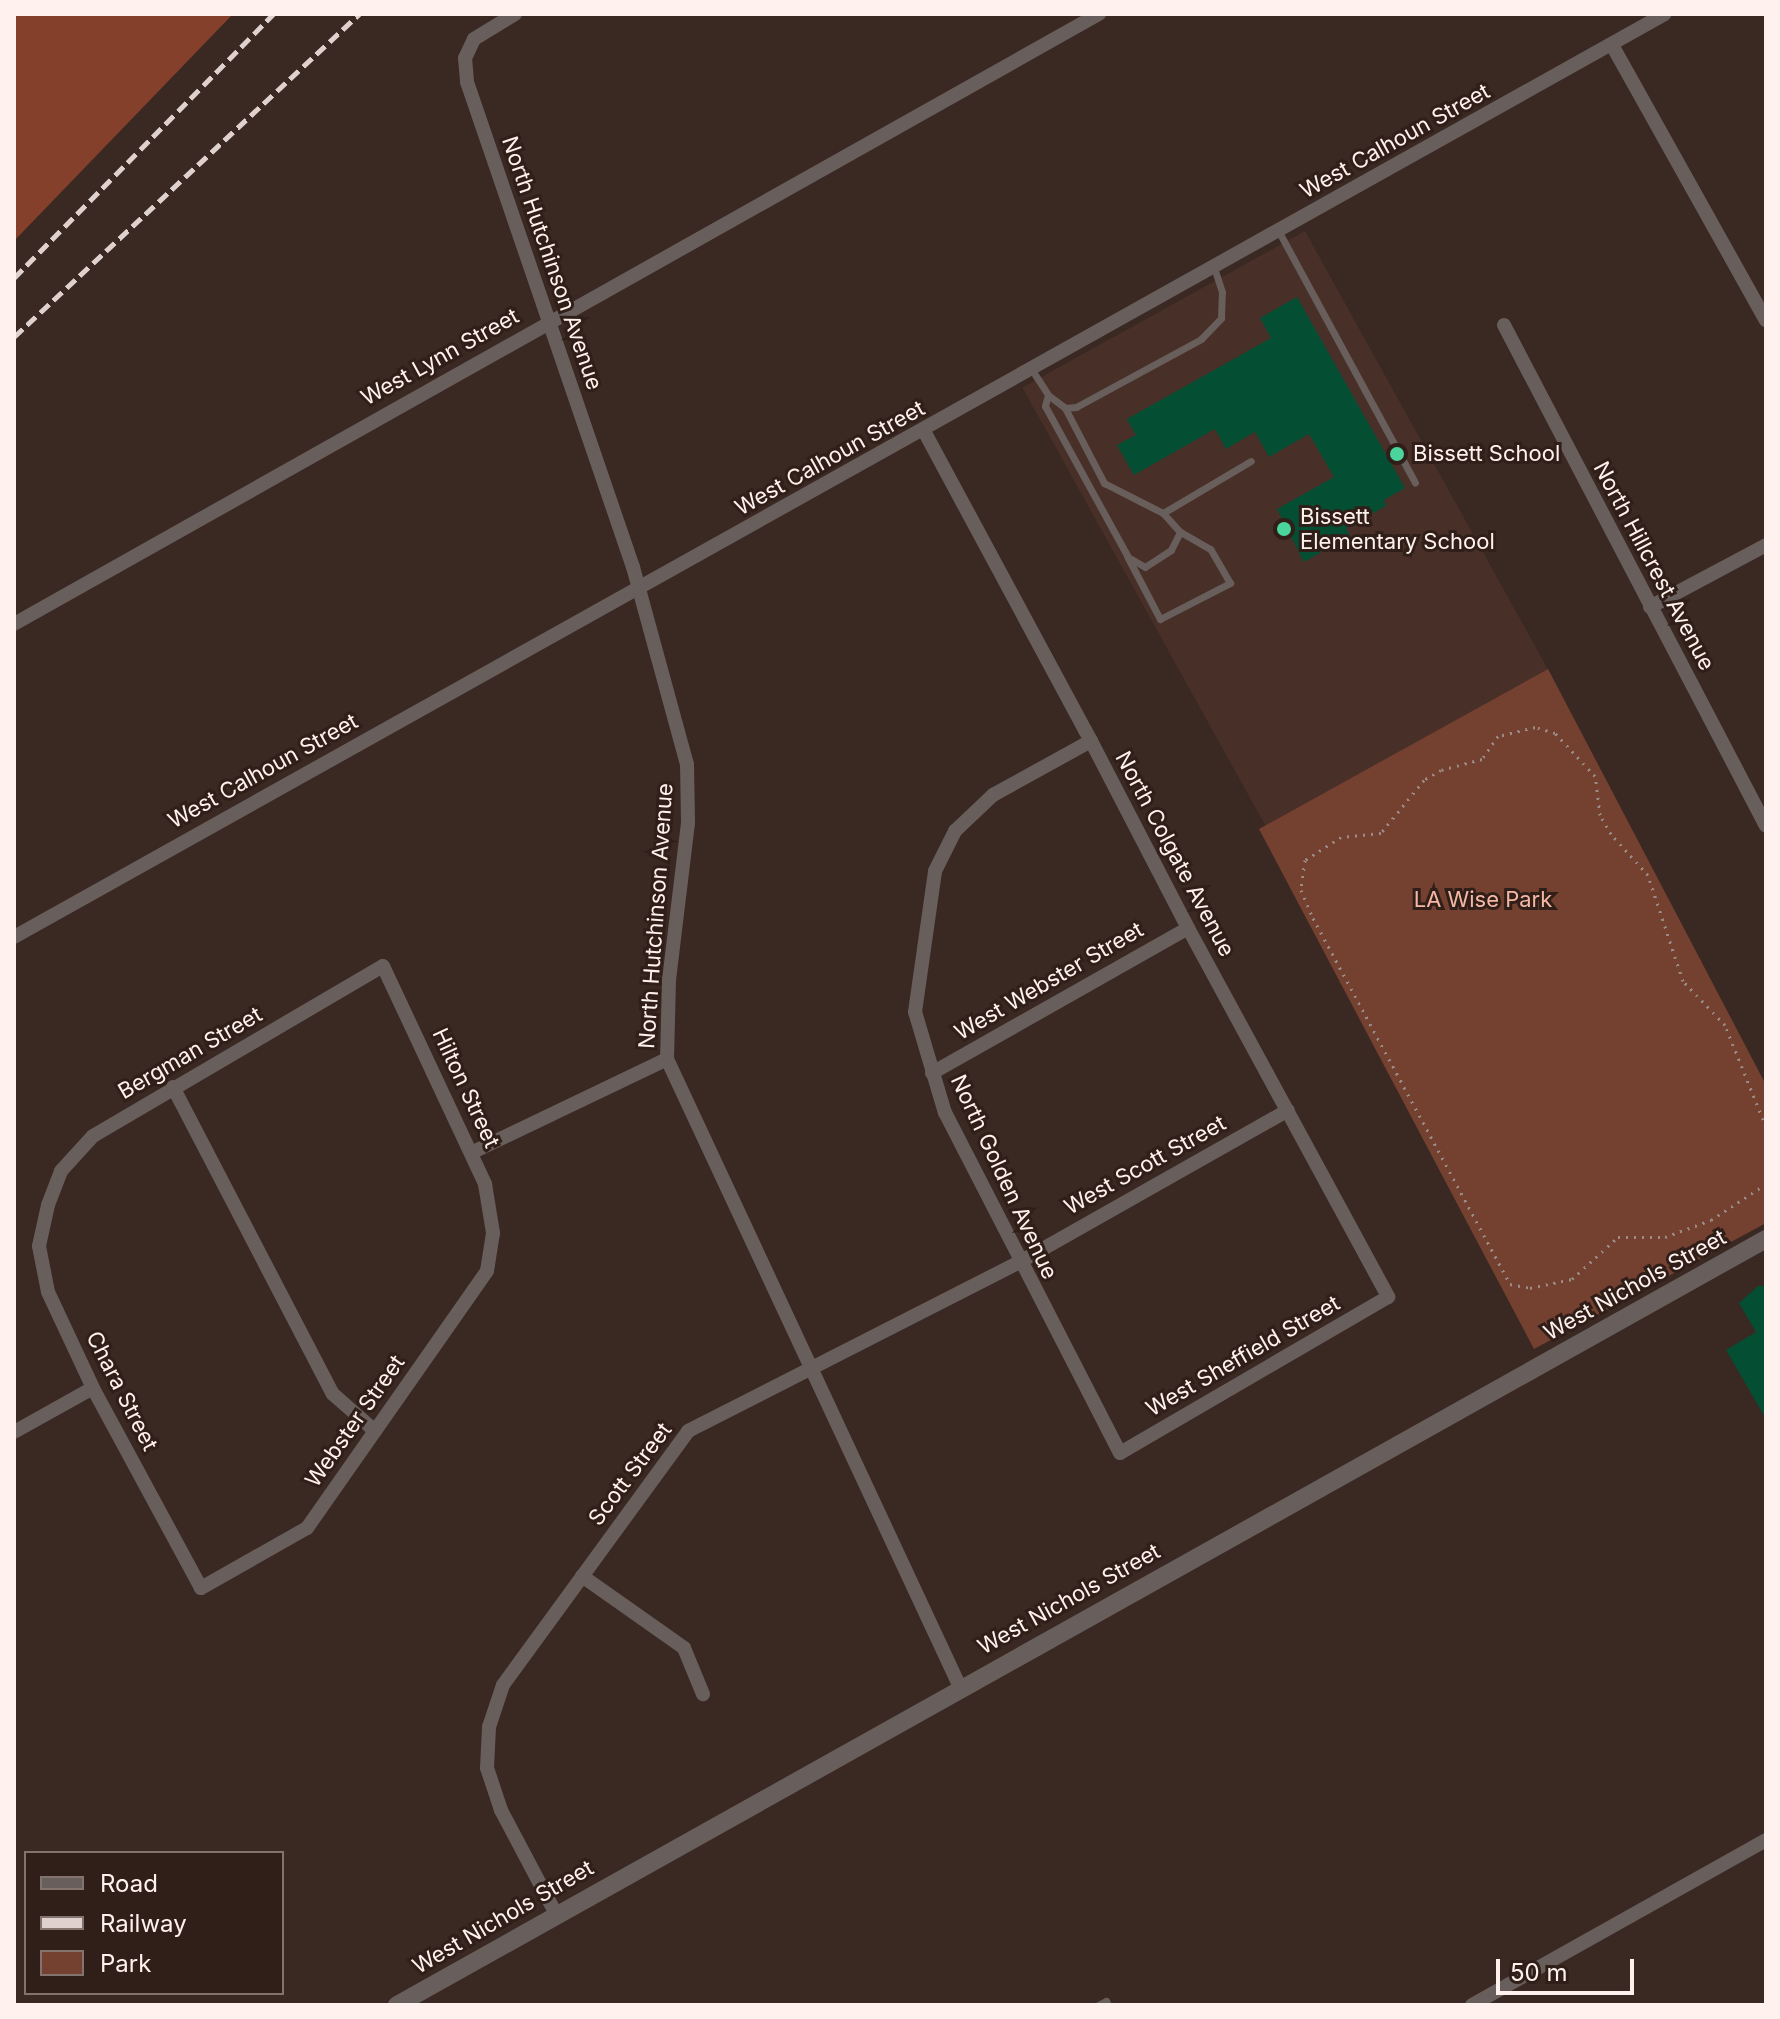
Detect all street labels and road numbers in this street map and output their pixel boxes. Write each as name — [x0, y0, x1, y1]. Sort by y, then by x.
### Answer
street label: West Calhoun Street — [1296, 78, 1494, 204]
street label: North Hutchinson Avenue — [496, 133, 608, 393]
street label: West Lynn Street — [357, 303, 523, 411]
street label: West Calhoun Street — [731, 395, 929, 521]
street label: North Hillcrest Avenue — [1588, 457, 1720, 675]
street label: West Calhoun Street — [164, 708, 362, 834]
street label: North Colgate Avenue — [1110, 747, 1240, 961]
street label: North Hutchinson Avenue — [634, 782, 678, 1050]
street label: West Webster Street — [950, 916, 1148, 1046]
street label: Bergman Street — [113, 1001, 267, 1105]
street label: Hilton Street — [427, 1024, 505, 1152]
street label: North Golden Avenue — [945, 1071, 1063, 1283]
street label: West Scott Street — [1060, 1110, 1230, 1220]
street label: West Nichols Street — [1539, 1224, 1731, 1346]
street label: West Sheffield Street — [1142, 1290, 1344, 1422]
street label: Chara Street — [81, 1327, 163, 1455]
street label: Webster Street — [300, 1350, 410, 1492]
street label: Scott Street — [583, 1417, 677, 1531]
street label: West Nichols Street — [973, 1538, 1165, 1660]
street label: West Nichols Street — [408, 1855, 598, 1979]

